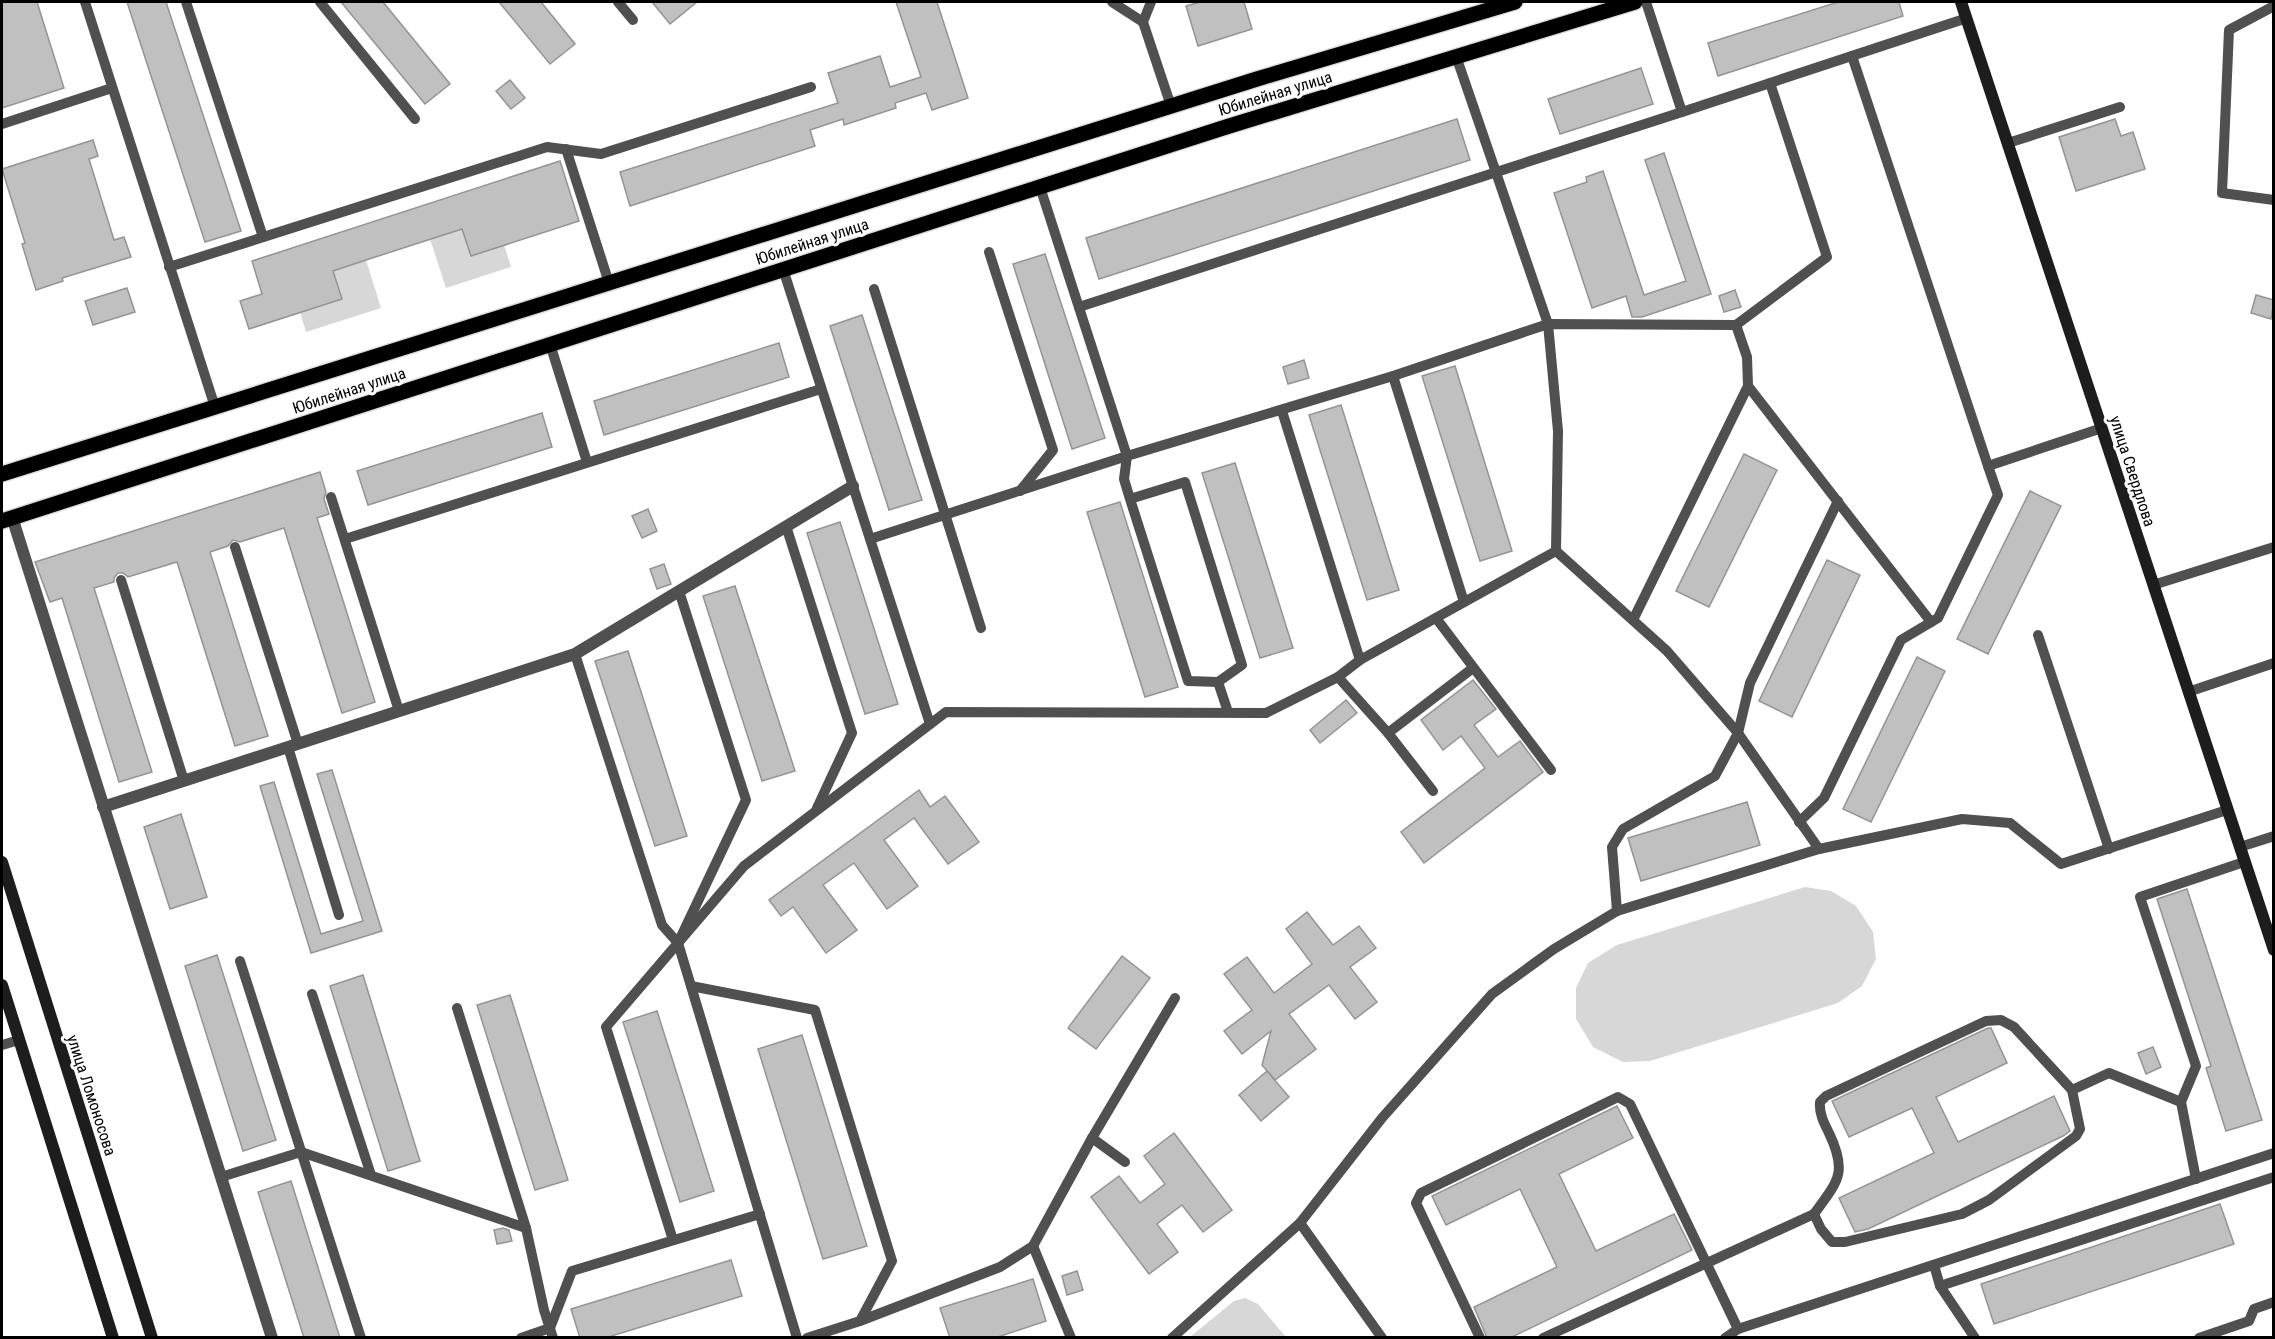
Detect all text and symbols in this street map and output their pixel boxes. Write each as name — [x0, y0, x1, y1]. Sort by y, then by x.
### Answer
street label: Юбилейная улица — [1216, 67, 1334, 120]
street label: Юбилейная улица — [753, 214, 871, 269]
street label: Юбилейная улица — [290, 363, 408, 418]
street label: улица Свердлова — [2106, 413, 2159, 529]
street label: улица Ломоносова — [63, 1032, 120, 1158]

